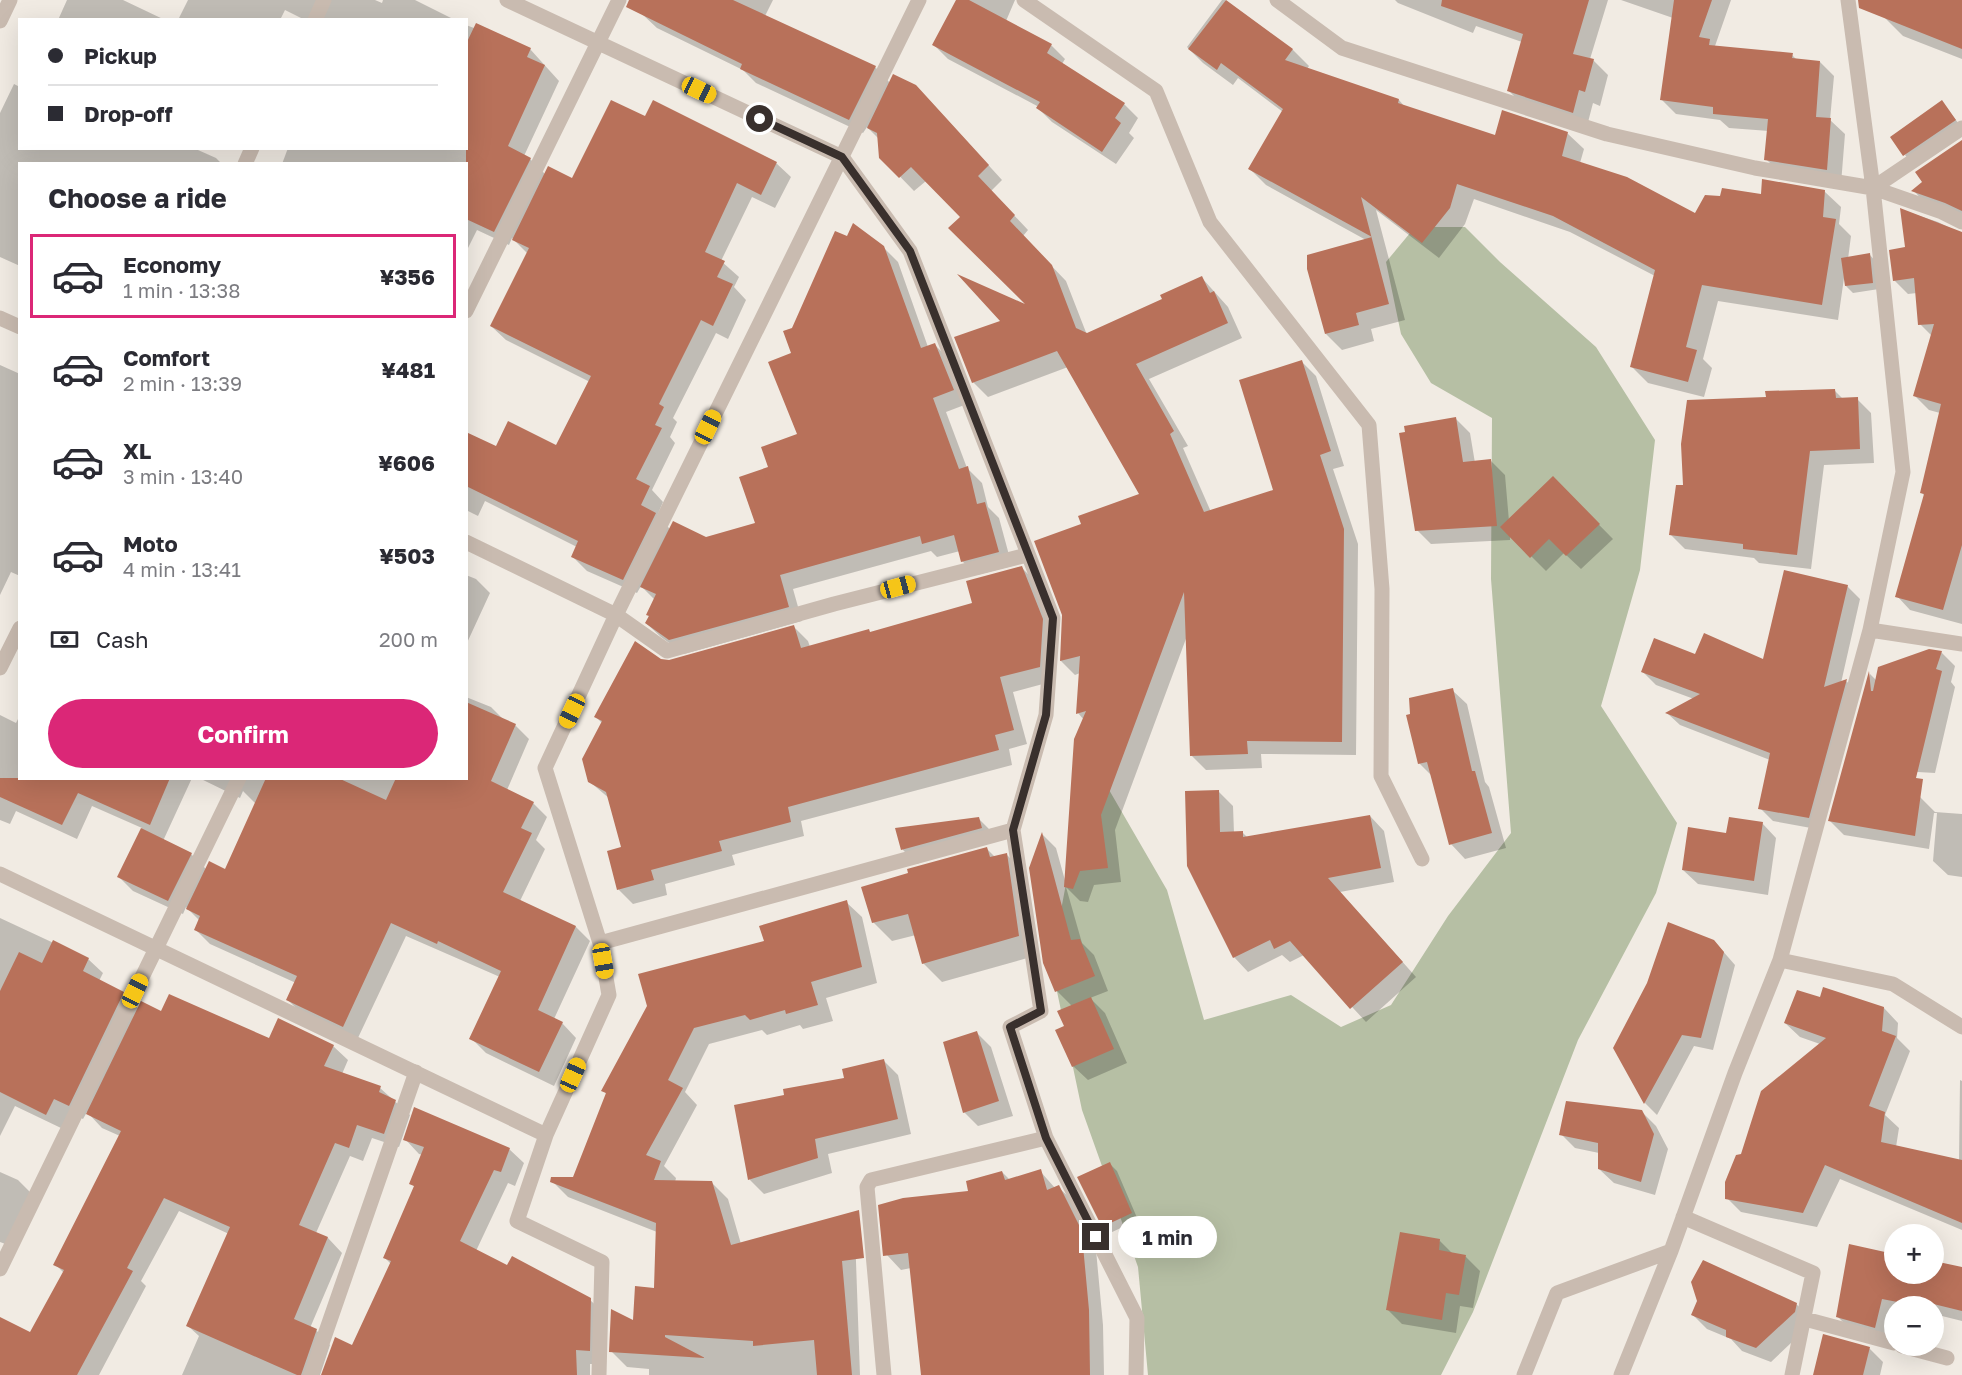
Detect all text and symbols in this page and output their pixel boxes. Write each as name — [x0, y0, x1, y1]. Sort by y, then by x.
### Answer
text: Pickup — [84, 42, 157, 69]
car — [679, 74, 719, 106]
text: Drop-off — [84, 100, 173, 127]
route start — [746, 105, 773, 132]
text: Choose a ride — [48, 182, 227, 214]
icon: car — [51, 249, 105, 303]
text: Economy — [123, 251, 221, 278]
text: ¥356 — [380, 263, 435, 290]
text: 1 min · 13:38 — [123, 278, 240, 302]
icon: car — [51, 342, 105, 396]
text: Comfort — [123, 344, 210, 371]
text: ¥481 — [381, 356, 435, 383]
text: 2 min · 13:39 — [123, 371, 242, 395]
car — [692, 407, 724, 447]
icon: car — [51, 435, 105, 489]
text: XL — [123, 437, 151, 464]
text: ¥606 — [378, 449, 435, 476]
text: 3 min · 13:40 — [123, 464, 243, 488]
icon: car — [51, 528, 105, 582]
text: Moto — [123, 530, 178, 557]
text: ¥503 — [379, 542, 435, 569]
text: 4 min · 13:41 — [123, 557, 241, 581]
car — [878, 574, 918, 600]
icon: cash — [48, 623, 81, 656]
text: Cash — [96, 626, 149, 653]
text: 200 m — [379, 627, 438, 651]
car — [556, 691, 588, 731]
button: Confirm — [48, 699, 438, 768]
car — [591, 942, 615, 980]
car — [119, 971, 151, 1011]
car — [557, 1055, 589, 1095]
callout: 1 min — [1117, 1216, 1216, 1258]
route end — [1082, 1223, 1109, 1250]
map controls — [1884, 1224, 1944, 1356]
button: + — [1884, 1224, 1944, 1284]
text: 1 min — [1142, 1225, 1193, 1249]
button: − — [1884, 1296, 1944, 1356]

